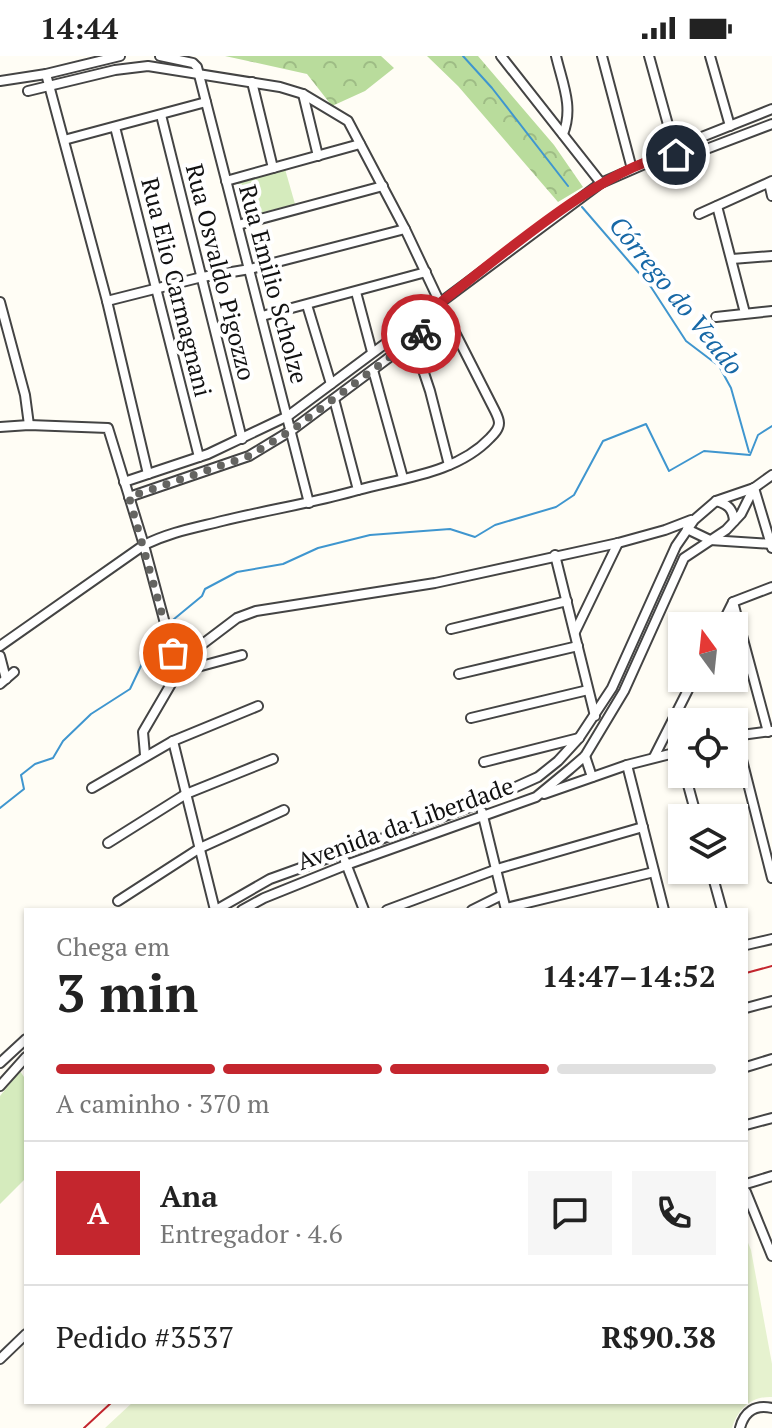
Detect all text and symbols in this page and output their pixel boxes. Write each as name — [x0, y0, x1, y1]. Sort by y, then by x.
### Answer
text: 14:44 — [40, 8, 118, 48]
pin — [642, 121, 710, 189]
icon: home — [654, 133, 698, 177]
street label: Rua Osvaldo Pigozzo — [179, 160, 263, 384]
street label: Rua Elio Carmagnani — [134, 174, 220, 400]
street label: Rua Emilio Scholze — [232, 181, 316, 387]
water label: Córrego do Veado — [602, 208, 752, 382]
courier — [381, 294, 461, 374]
icon: bike — [399, 312, 443, 356]
north arrow — [668, 612, 748, 692]
map controls — [668, 612, 748, 884]
pin — [139, 619, 207, 687]
icon: bag — [151, 631, 195, 675]
button: locate — [668, 708, 748, 788]
street label: Avenida da Liberdade — [292, 769, 518, 877]
button: layers — [668, 804, 748, 884]
text: Chega em — [56, 929, 170, 963]
text: 14:47–14:52 — [542, 956, 716, 996]
text: 3 min — [56, 958, 198, 1027]
text: A caminho · 370 m — [56, 1086, 269, 1120]
button: chat — [528, 1171, 612, 1255]
button: phone — [632, 1171, 716, 1255]
text: Ana — [160, 1176, 218, 1216]
text: A — [87, 1193, 109, 1233]
text: Entregador · 4.6 — [160, 1216, 343, 1250]
text: Pedido #3537 — [56, 1317, 234, 1357]
text: R$90.38 — [601, 1317, 716, 1357]

